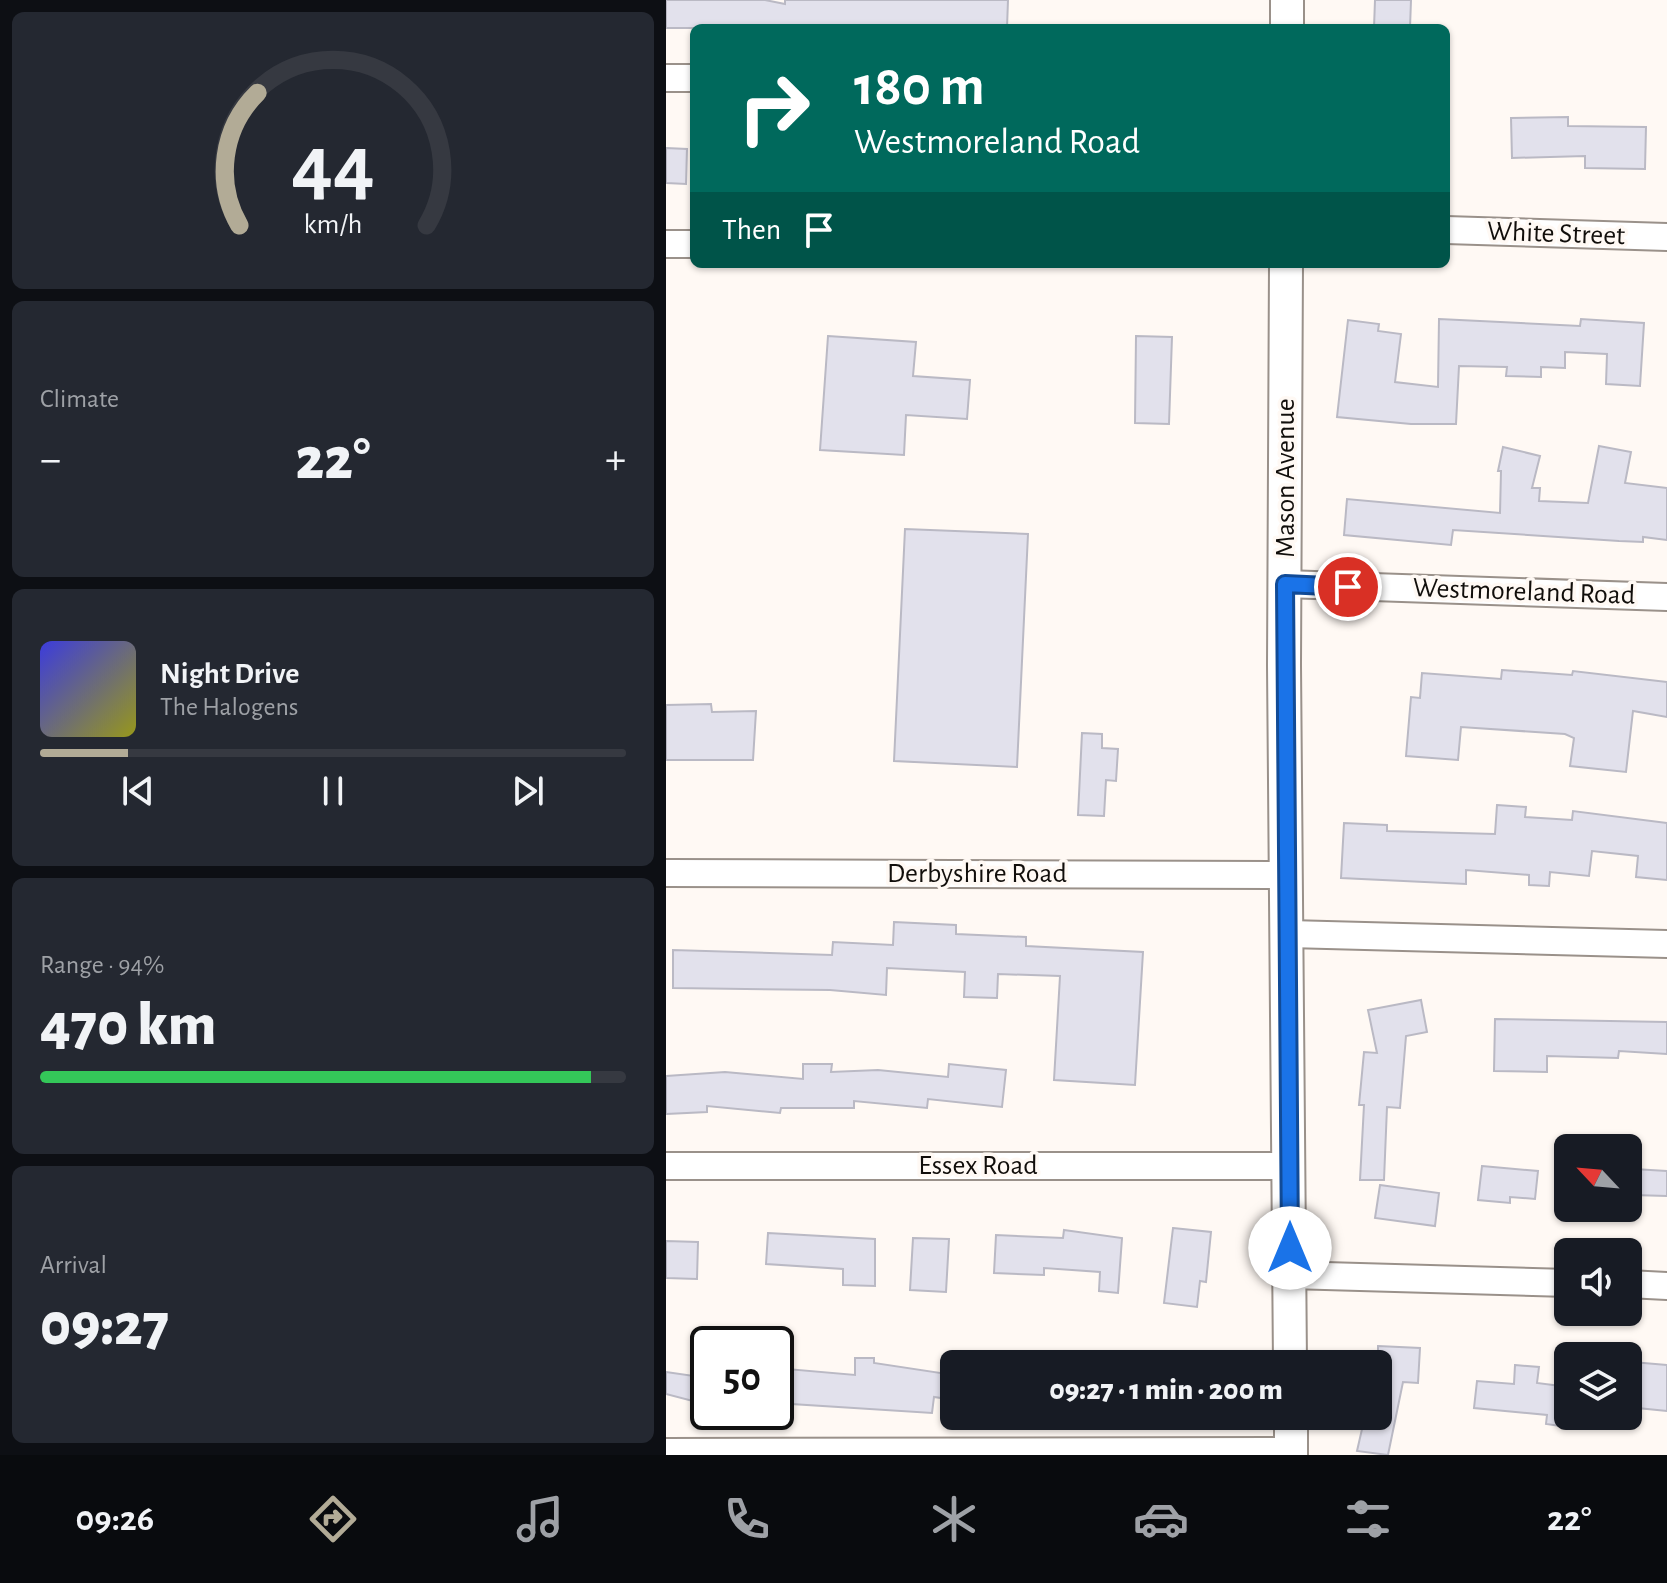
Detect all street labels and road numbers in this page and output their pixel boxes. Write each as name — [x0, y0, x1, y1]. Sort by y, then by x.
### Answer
street label: White Street — [1487, 218, 1626, 250]
street label: Mason Avenue — [1272, 398, 1300, 558]
street label: Westmoreland Road — [1412, 574, 1636, 610]
street label: Derbyshire Road — [887, 860, 1067, 888]
street label: Essex Road — [918, 1152, 1038, 1180]

